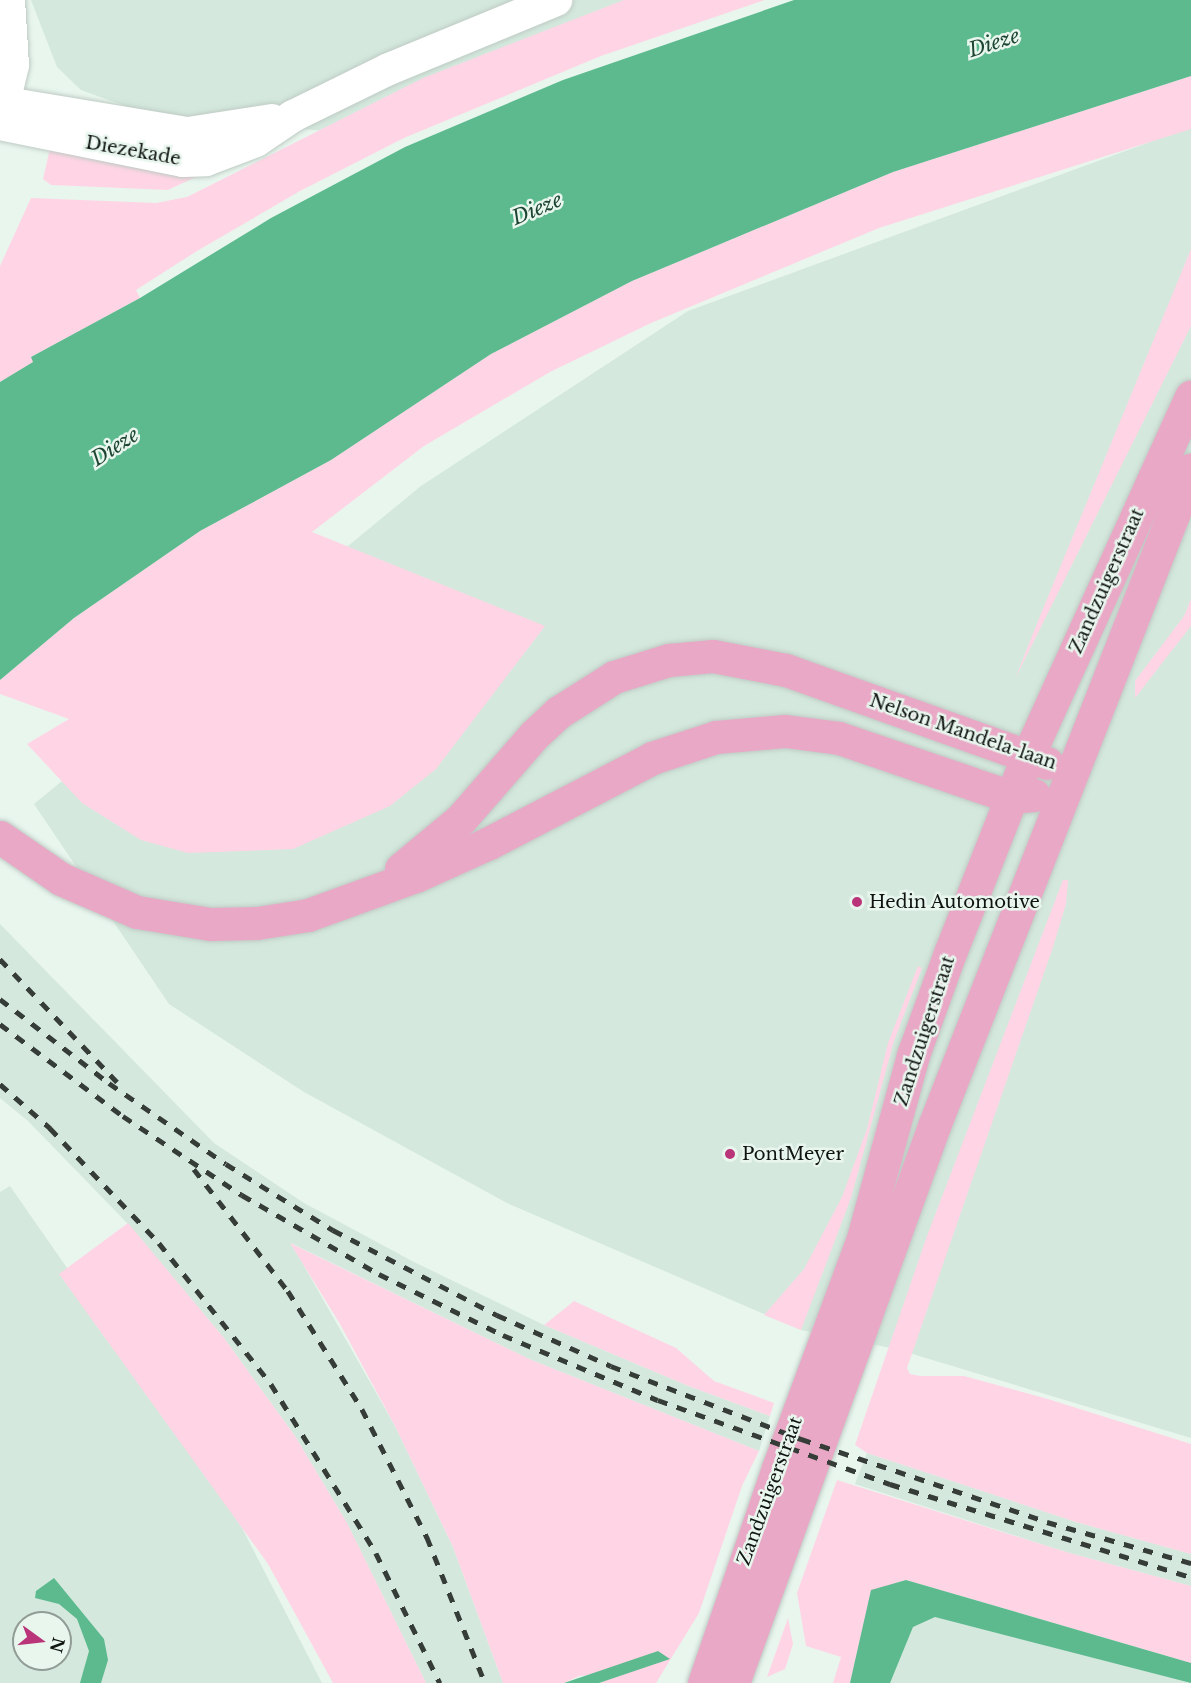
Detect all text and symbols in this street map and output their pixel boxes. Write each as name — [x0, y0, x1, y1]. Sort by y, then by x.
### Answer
water label: Dieze — [965, 24, 1023, 62]
street label: Diezekade — [84, 132, 182, 170]
water label: Dieze — [508, 188, 566, 230]
water label: Dieze — [87, 423, 143, 471]
street label: Zandzuigerstraat — [1065, 505, 1149, 657]
street label: Nelson Mandela-laan — [867, 690, 1059, 774]
place label: Hedin Automotive — [869, 891, 1041, 913]
marker: Hedin Automotive — [850, 895, 864, 909]
street label: Zandzuigerstraat — [891, 953, 959, 1109]
place label: PontMeyer — [742, 1143, 844, 1165]
marker: PontMeyer — [723, 1147, 737, 1161]
street label: Zandzuigerstraat — [733, 1414, 807, 1568]
north arrow — [12, 1611, 72, 1671]
text: N — [46, 1635, 69, 1655]

